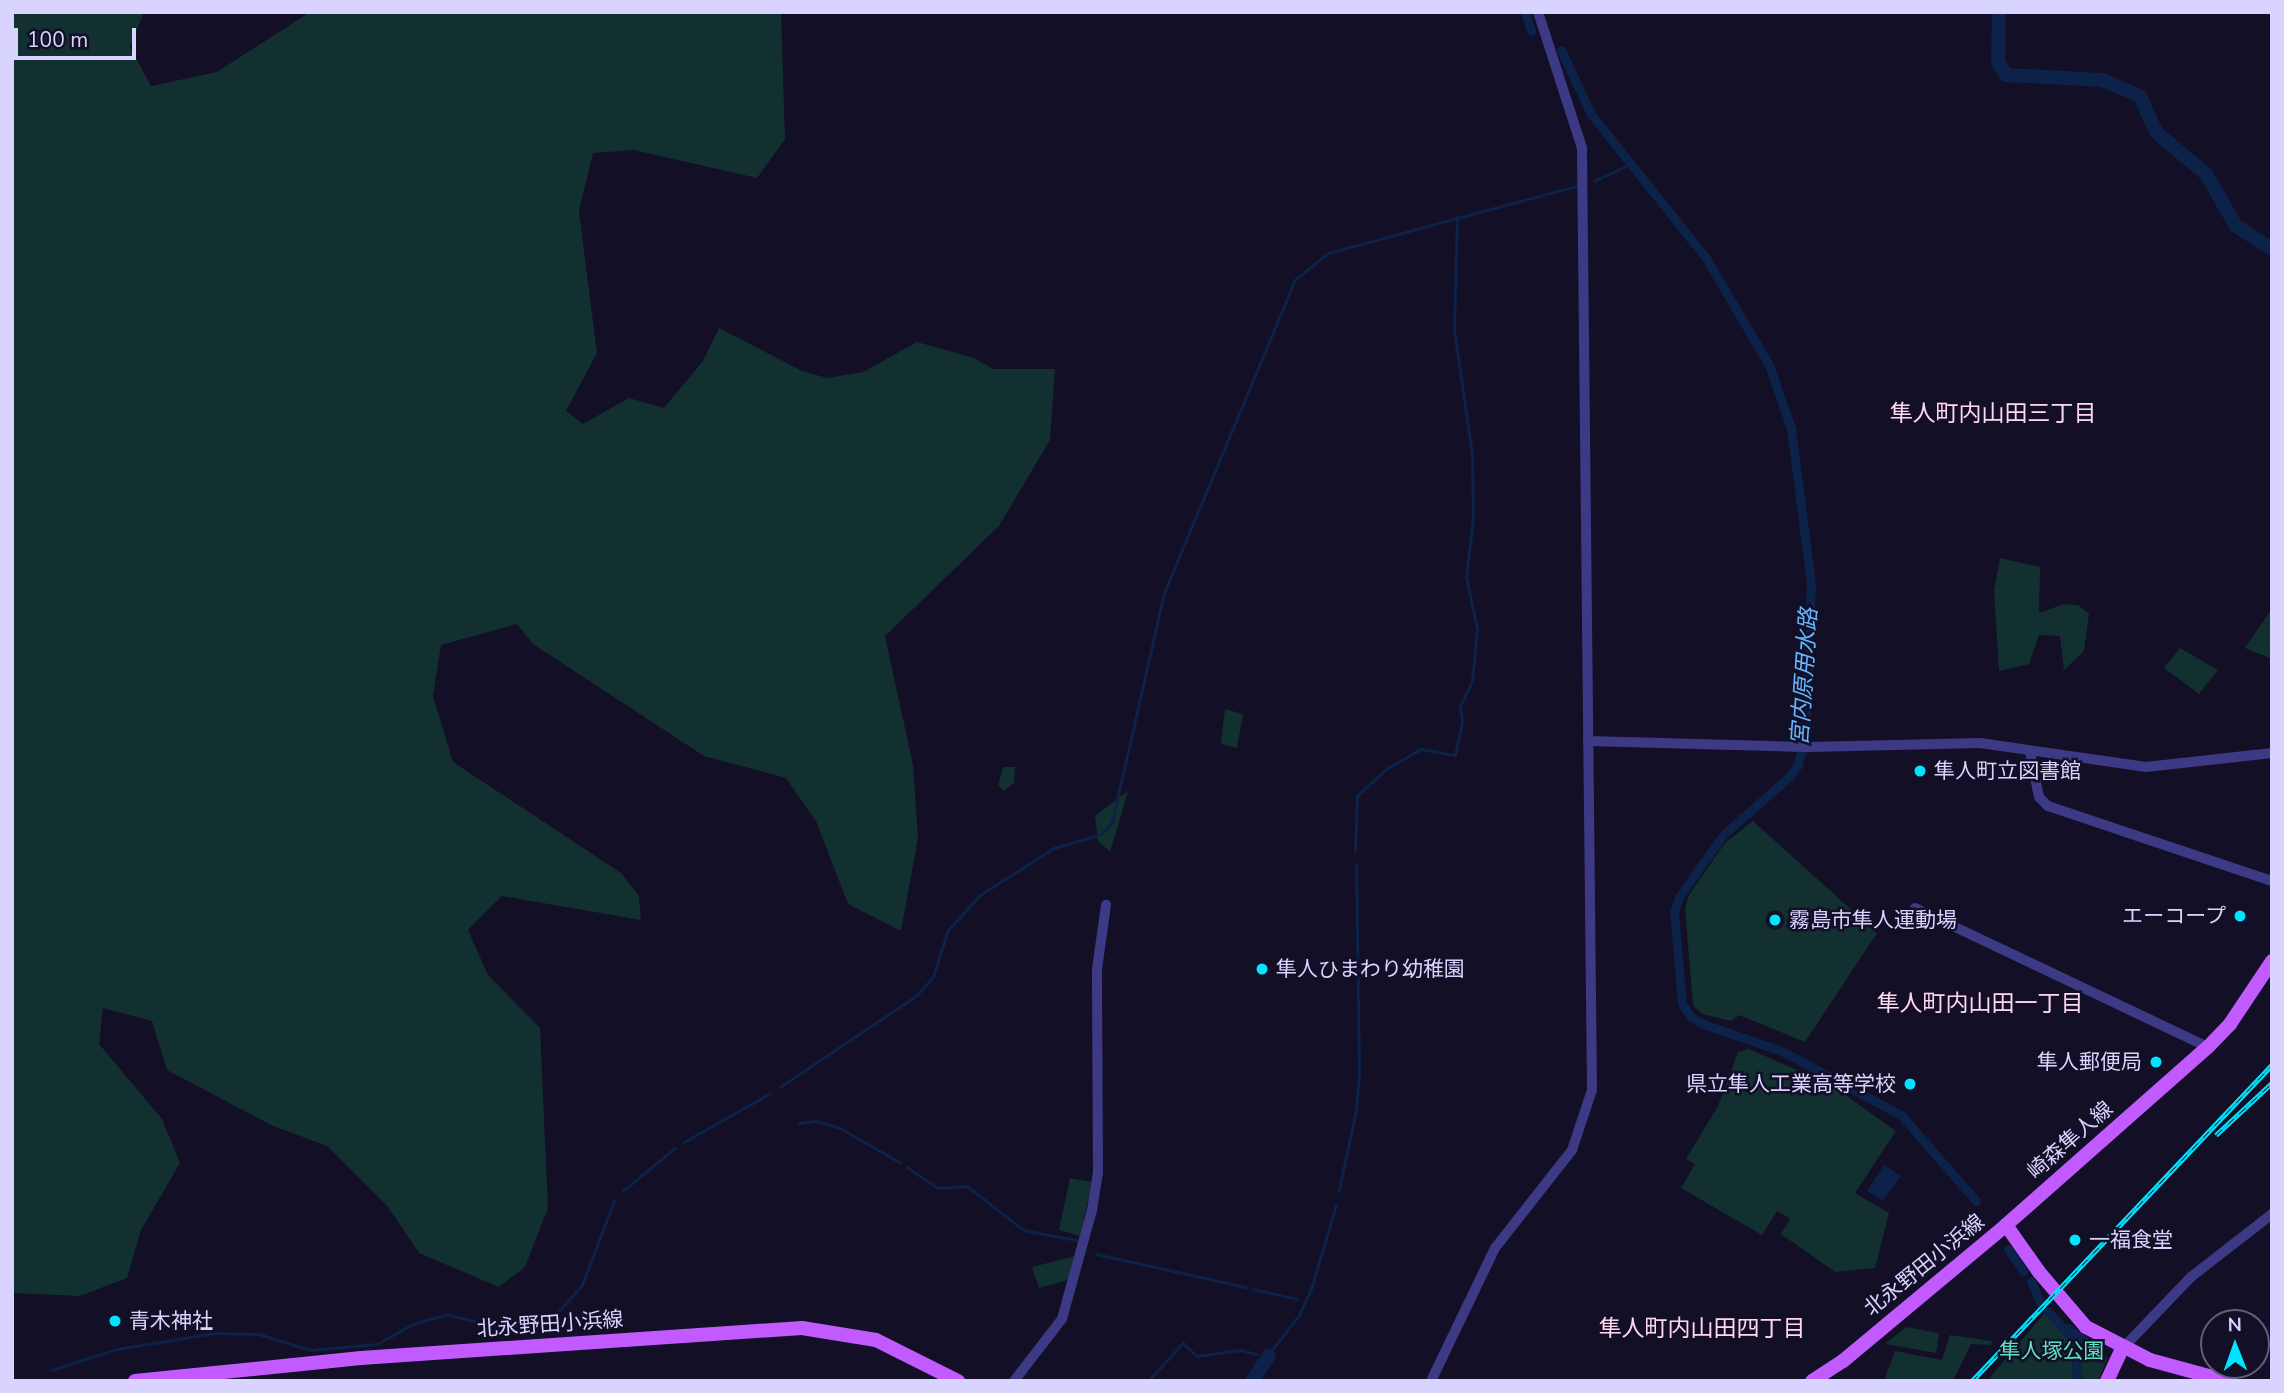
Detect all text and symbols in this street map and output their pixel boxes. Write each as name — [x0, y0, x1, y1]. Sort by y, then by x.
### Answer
scale bar — [18, 14, 140, 58]
text: 100 m — [27, 26, 88, 54]
district label: 隼人町内山田三丁目 — [1890, 400, 2096, 428]
water label: 宮内原用水路 — [1786, 607, 1824, 747]
place label: 隼人町立図書館 — [1934, 758, 2081, 784]
marker: 隼人町立図書館 — [1912, 763, 1928, 779]
place label: エーコープ — [2121, 903, 2226, 929]
place label: 霧島市隼人運動場 — [1789, 907, 1957, 933]
marker: エーコープ — [2232, 908, 2248, 924]
marker: 霧島市隼人運動場 — [1767, 912, 1783, 928]
place label: 隼人ひまわり幼稚園 — [1276, 956, 1465, 982]
marker: 隼人ひまわり幼稚園 — [1254, 961, 1270, 977]
district label: 隼人町内山田一丁目 — [1877, 990, 2083, 1018]
place label: 隼人郵便局 — [2037, 1049, 2142, 1075]
marker: 隼人郵便局 — [2148, 1054, 2164, 1070]
place label: 県立隼人工業高等学校 — [1686, 1071, 1896, 1097]
marker: 県立隼人工業高等学校 — [1902, 1076, 1918, 1092]
street label: 崎森隼人線 — [2022, 1096, 2118, 1184]
street label: 北永野田小浜線 — [1859, 1209, 1989, 1321]
place label: 一福食堂 — [2089, 1227, 2173, 1253]
marker: 一福食堂 — [2067, 1232, 2083, 1248]
street label: 北永野田小浜線 — [476, 1306, 624, 1342]
place label: 青木神社 — [129, 1308, 213, 1334]
north arrow — [2200, 1309, 2270, 1379]
text: N — [2227, 1312, 2242, 1338]
marker: 青木神社 — [107, 1313, 123, 1329]
district label: 隼人町内山田四丁目 — [1599, 1315, 1805, 1343]
park label: 隼人塚公園 — [2000, 1338, 2104, 1364]

